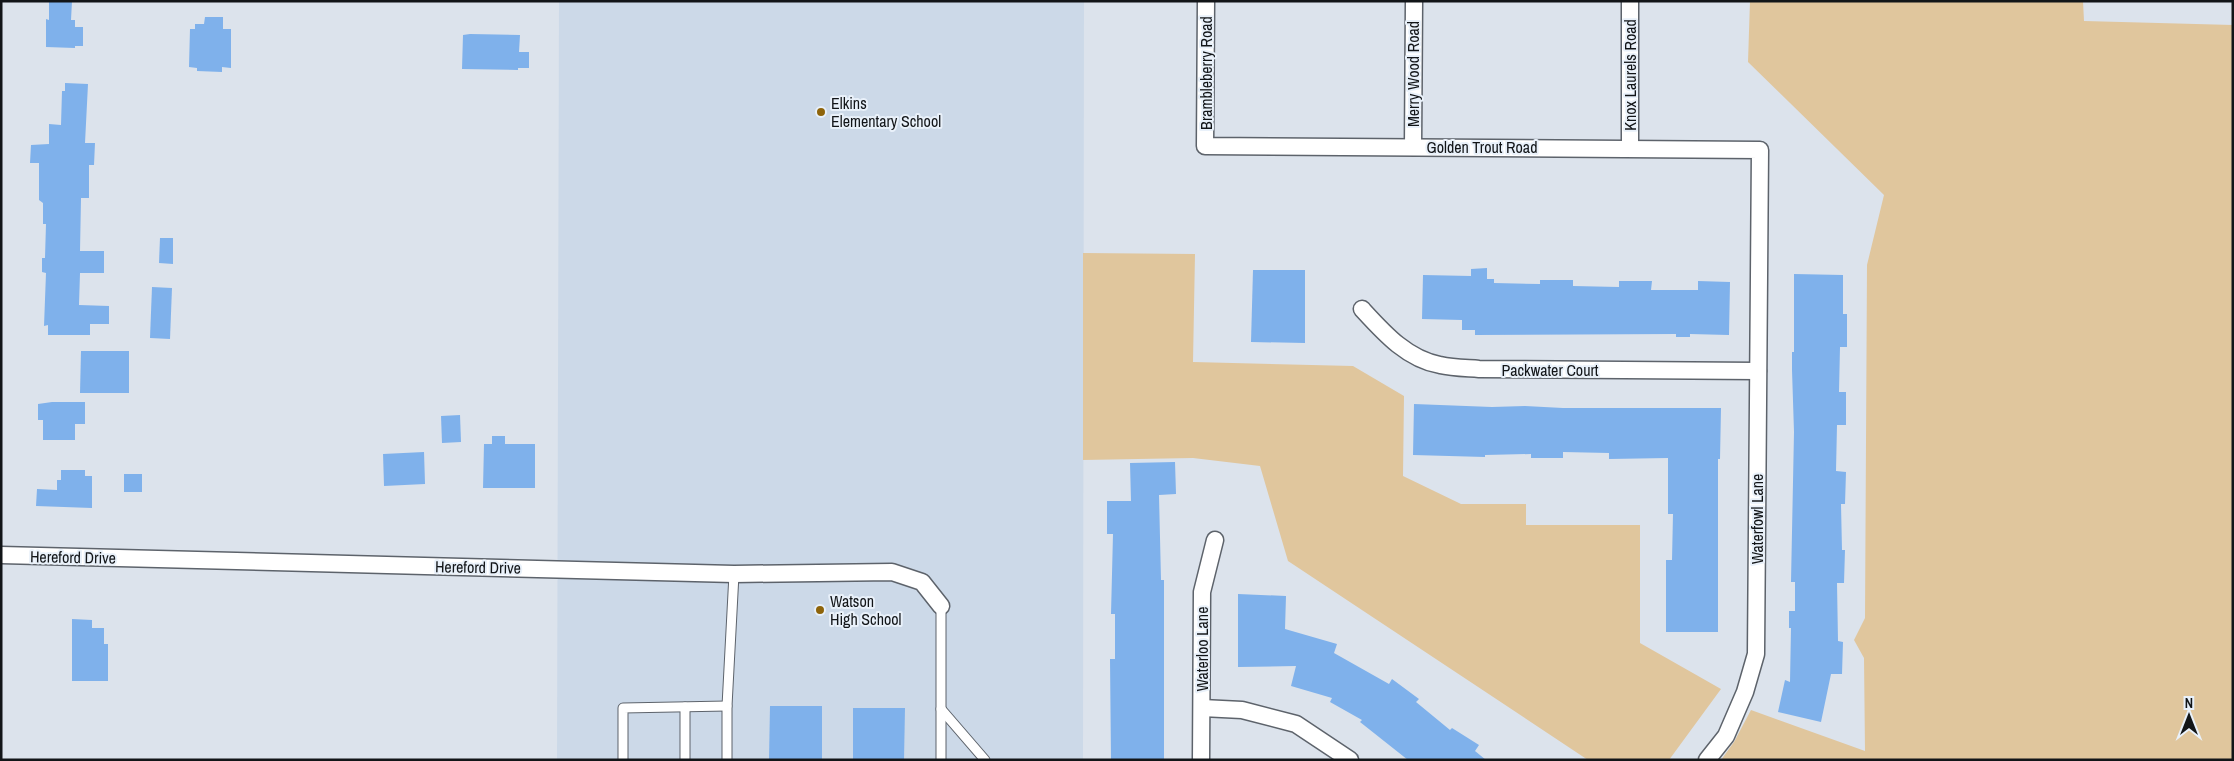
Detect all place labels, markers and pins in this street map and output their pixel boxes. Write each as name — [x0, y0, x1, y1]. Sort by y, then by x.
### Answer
place label: Elkins Elementary School — [831, 92, 941, 132]
marker: Elkins Elementary School — [815, 106, 827, 118]
place label: Watson High School — [830, 590, 902, 630]
marker: Watson High School — [814, 604, 826, 616]

